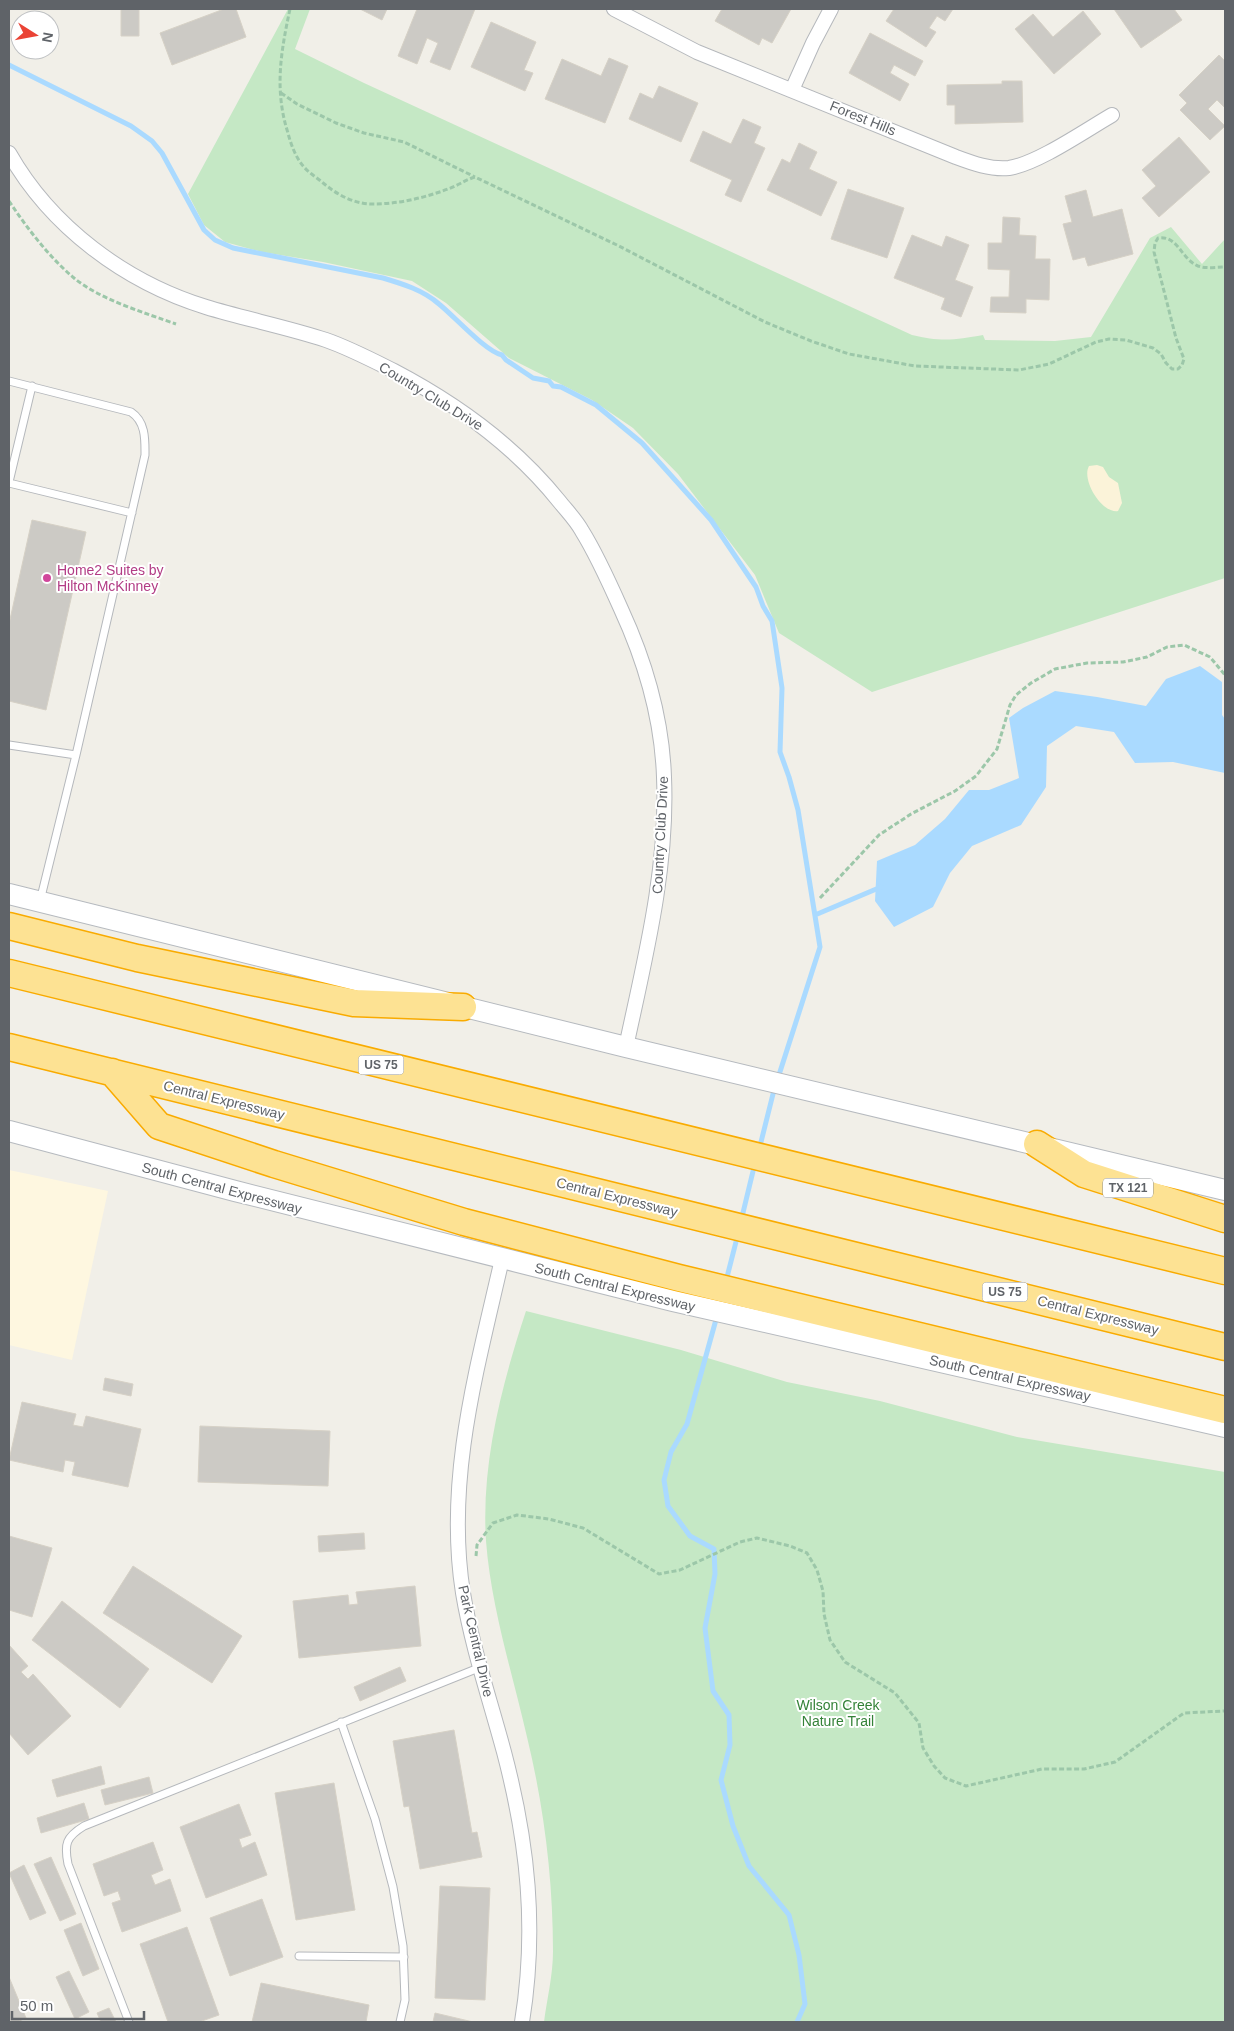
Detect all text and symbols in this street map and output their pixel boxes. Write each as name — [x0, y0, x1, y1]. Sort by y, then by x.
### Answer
north arrow — [10, 10, 60, 60]
text: N — [39, 31, 57, 44]
street label: Forest Hills — [828, 97, 898, 139]
street label: Country Club Drive — [376, 359, 486, 433]
place label: Home2 Suites by Hilton McKinney — [57, 562, 164, 594]
marker: Home2 Suites by Hilton McKinney — [41, 572, 53, 584]
street label: Country Club Drive — [649, 775, 671, 894]
road number: US 75 — [358, 1056, 404, 1074]
street label: Central Expressway — [162, 1077, 286, 1123]
street label: South Central Expressway — [140, 1159, 304, 1217]
street label: Central Expressway — [555, 1174, 679, 1220]
road number: TX 121 — [1103, 1178, 1153, 1198]
street label: South Central Expressway — [533, 1259, 697, 1315]
road number: US 75 — [982, 1282, 1028, 1301]
street label: Central Expressway — [1036, 1292, 1160, 1338]
street label: South Central Expressway — [928, 1352, 1092, 1404]
street label: Park Central Drive — [455, 1583, 497, 1699]
park label: Wilson Creek Nature Trail — [796, 1697, 881, 1729]
scale bar — [12, 1988, 145, 2020]
text: 50 m — [20, 1997, 53, 2014]

